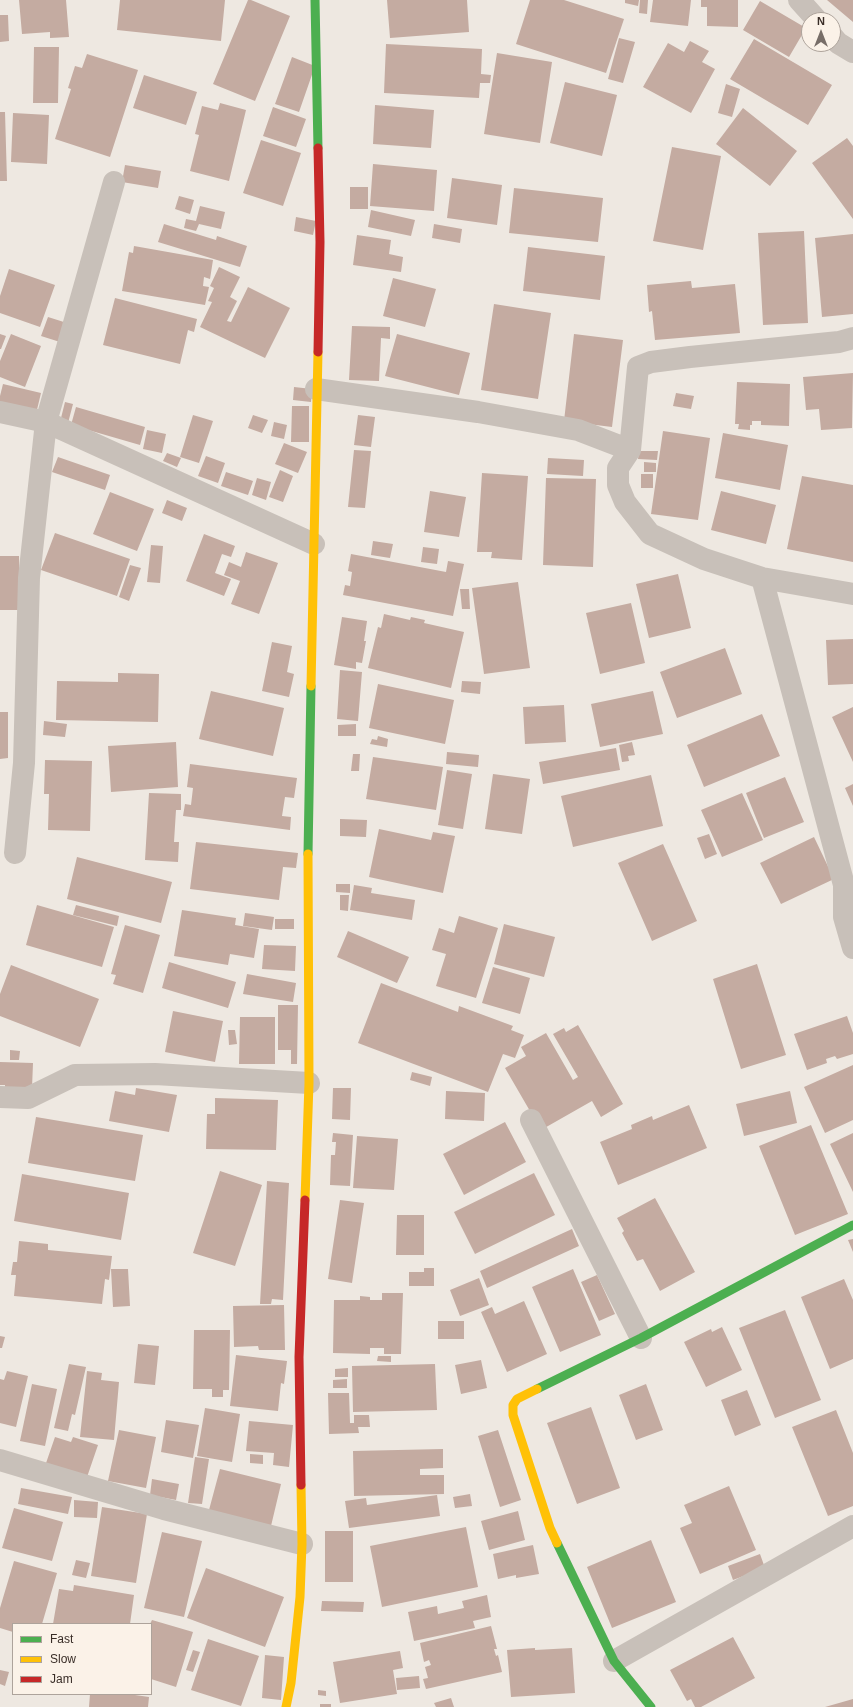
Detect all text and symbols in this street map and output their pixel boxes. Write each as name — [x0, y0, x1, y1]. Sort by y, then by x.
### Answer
north arrow — [801, 12, 841, 52]
text: N — [817, 15, 825, 27]
legend — [12, 1623, 152, 1695]
text: Fast — [50, 1632, 73, 1646]
text: Slow — [50, 1652, 76, 1666]
text: Jam — [50, 1672, 73, 1686]

